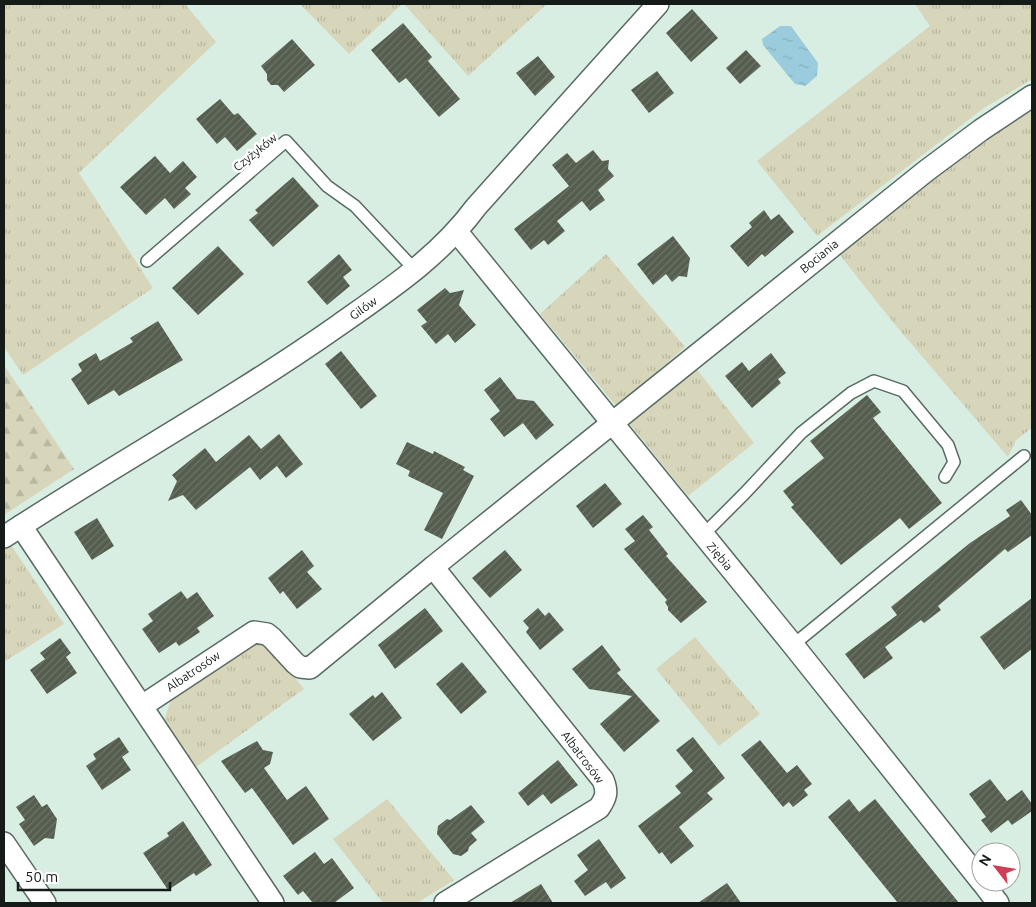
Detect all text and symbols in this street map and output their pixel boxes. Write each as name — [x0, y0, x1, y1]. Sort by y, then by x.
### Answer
street label: Czyżyków — [231, 130, 280, 173]
street label: Bociania — [797, 237, 841, 275]
street label: Gilów — [347, 294, 380, 322]
street label: Ziębia — [705, 539, 735, 573]
street label: Albatrosów — [164, 648, 223, 694]
street label: Albatrosów — [559, 728, 607, 786]
north arrow — [971, 842, 1021, 892]
text: N — [975, 852, 994, 869]
scale bar — [18, 860, 170, 892]
text: 50 m — [25, 868, 58, 885]

